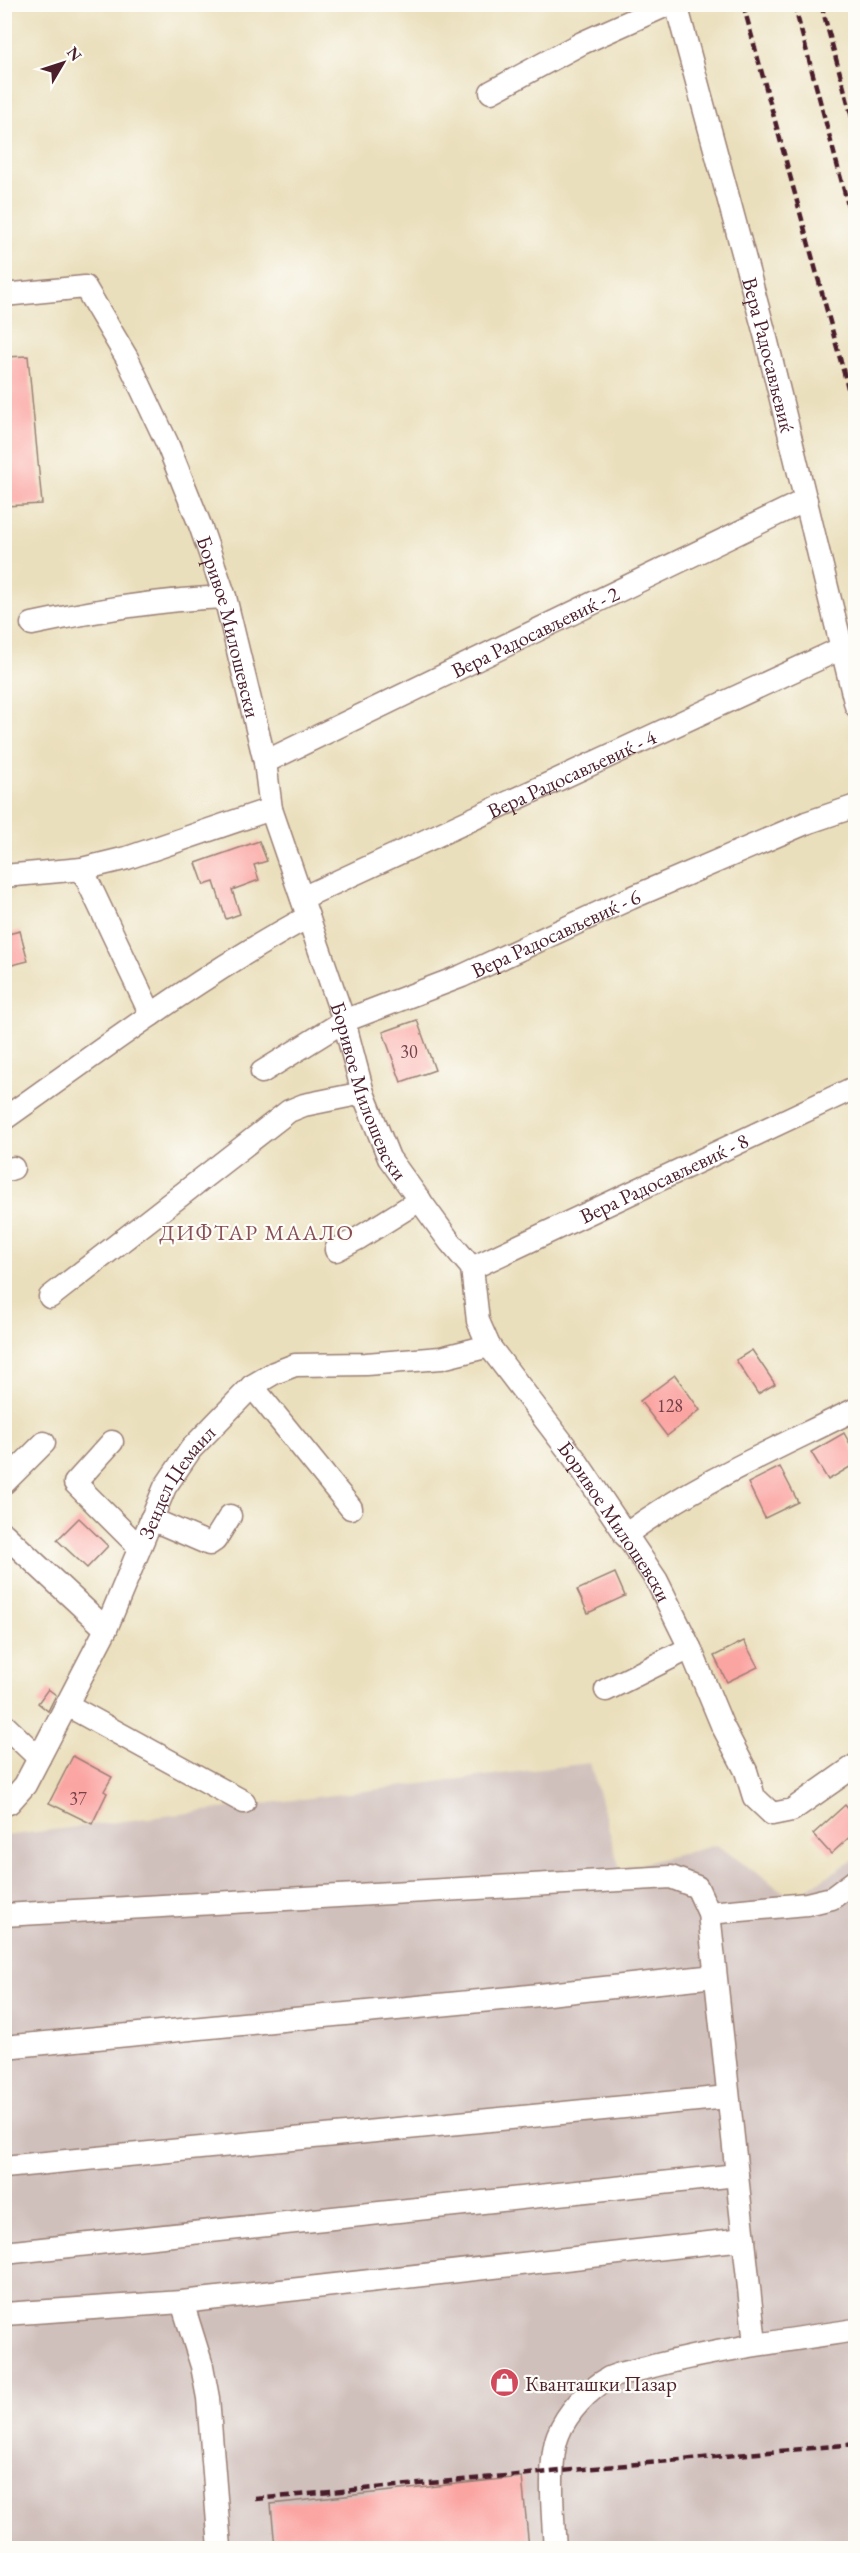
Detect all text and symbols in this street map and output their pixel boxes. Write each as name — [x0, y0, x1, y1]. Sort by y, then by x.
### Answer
north arrow — [33, 33, 93, 93]
text: N — [62, 42, 87, 66]
street label: Вера Радосављевиќ — [737, 274, 802, 435]
street label: Боривое Милошевски — [191, 532, 267, 720]
street label: Вера Радосављевиќ - 2 — [447, 579, 623, 683]
street label: Вера Радосављевиќ - 4 — [483, 722, 661, 824]
street label: Вера Радосављевиќ - 6 — [467, 882, 644, 983]
street label: Боривое Милошевски — [325, 998, 414, 1185]
house number: 30 — [400, 1040, 418, 1063]
street label: Вера Радосављевиќ - 8 — [575, 1126, 752, 1229]
district label: ДИФТАР МААЛО — [159, 1218, 355, 1247]
house number: 128 — [657, 1394, 683, 1417]
street label: Зендел Џемаил — [132, 1419, 221, 1543]
street label: Боривое Милошевски — [552, 1435, 678, 1606]
house number: 37 — [69, 1787, 87, 1810]
shop icon: Кванташки Пазар — [488, 2367, 520, 2399]
place label: Кванташки Пазар — [525, 2370, 677, 2397]

